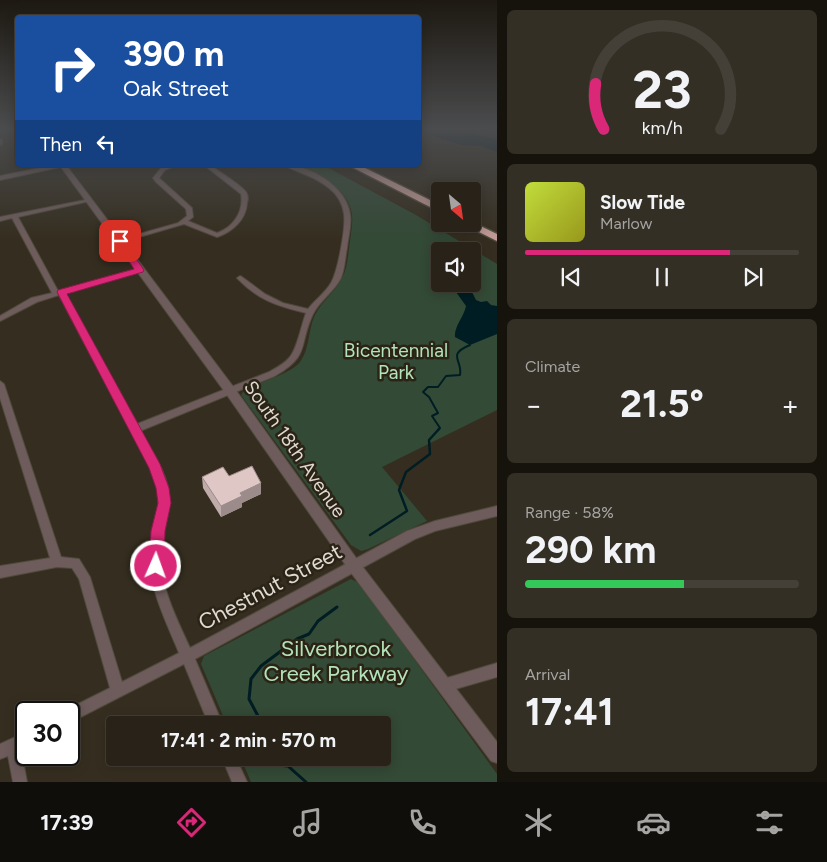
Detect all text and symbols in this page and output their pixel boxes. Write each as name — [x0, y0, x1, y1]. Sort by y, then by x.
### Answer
text: 390 m — [123, 33, 224, 75]
icon: right — [40, 35, 105, 100]
text: 23 — [632, 59, 692, 121]
text: Oak Street — [123, 75, 229, 102]
text: km/h — [642, 117, 682, 138]
icon: left — [92, 130, 120, 158]
text: Then — [40, 133, 82, 156]
north arrow — [431, 182, 481, 232]
map controls — [431, 182, 481, 292]
text: Slow Tide — [600, 191, 685, 214]
text: Marlow — [600, 214, 652, 233]
pin — [99, 220, 141, 262]
icon: arrive — [106, 227, 134, 255]
button: sound — [431, 242, 481, 292]
icon: previous — [557, 263, 585, 291]
icon: pause — [648, 263, 676, 291]
icon: next — [739, 263, 767, 291]
park label: Bicentennial Park — [344, 339, 448, 384]
text: Climate — [525, 357, 580, 376]
street label: South 18th Avenue — [239, 376, 351, 522]
text: 21.5° — [620, 381, 704, 427]
text: − — [525, 388, 542, 422]
text: + — [782, 388, 799, 422]
text: Range · 58% — [525, 503, 614, 522]
text: 290 km — [525, 527, 656, 573]
street label: Chestnut Street — [194, 538, 346, 636]
position arrow — [129, 539, 181, 591]
park label: Silverbrook Creek Parkway — [264, 635, 409, 687]
text: Arrival — [525, 665, 570, 684]
text: 17:41 — [525, 689, 614, 735]
speed limit sign: 30 — [15, 701, 80, 766]
text: 17:41 · 2 min · 570 m — [161, 729, 336, 752]
icon: directions — [174, 805, 209, 840]
icon: music — [290, 805, 325, 840]
icon: phone — [405, 805, 440, 840]
icon: climate — [521, 805, 556, 840]
icon: car — [636, 805, 671, 840]
icon: filters — [752, 805, 787, 840]
text: 17:39 — [40, 809, 93, 836]

